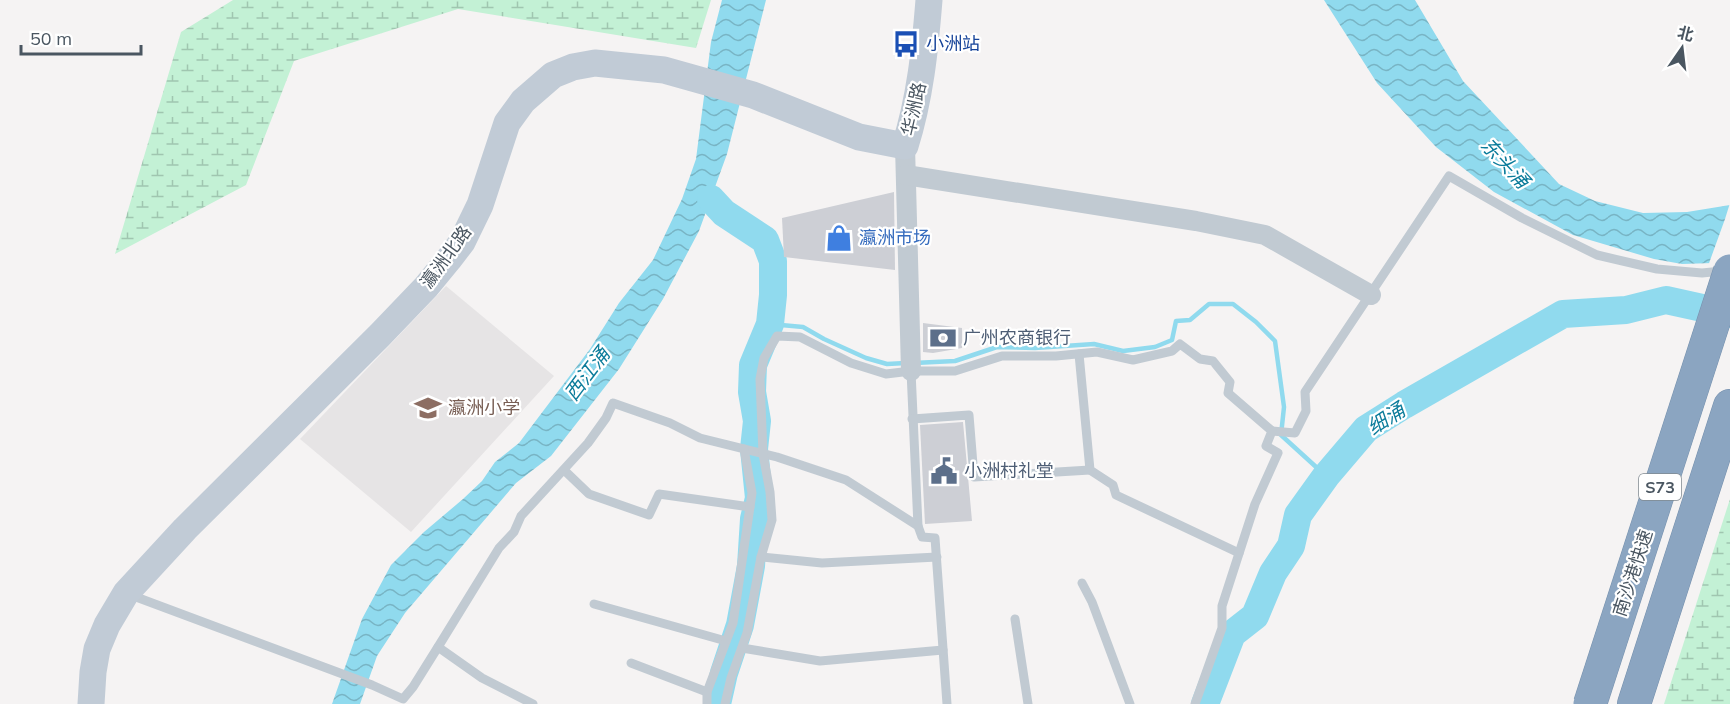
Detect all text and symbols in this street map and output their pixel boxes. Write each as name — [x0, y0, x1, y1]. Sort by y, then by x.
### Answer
scale bar — [21, 18, 141, 56]
north arrow — [1652, 18, 1712, 78]
text: 北 — [1675, 22, 1696, 45]
text: 50 m — [30, 27, 72, 50]
bus stop icon: 小洲站 — [891, 29, 921, 59]
place label: 小洲站 — [926, 32, 980, 55]
street label: 华洲路 — [896, 80, 931, 138]
water label: 东头涌 — [1476, 132, 1536, 195]
street label: 瀛洲北路 — [415, 221, 476, 293]
shop icon: 瀛洲市场 — [824, 223, 854, 253]
place label: 瀛洲市场 — [859, 226, 931, 249]
bank icon: 广州农商银行 — [928, 323, 958, 353]
place label: 广州农商银行 — [963, 326, 1071, 349]
water label: 西江涌 — [559, 341, 616, 405]
school or university icon: 瀛洲小学 — [413, 393, 443, 423]
place label: 瀛洲小学 — [448, 396, 520, 419]
water label: 细涌 — [1362, 396, 1411, 440]
public building icon: 小洲村礼堂 — [929, 456, 959, 486]
place label: 小洲村礼堂 — [964, 459, 1054, 482]
road number: S73 — [1639, 474, 1681, 500]
street label: 南沙港快速 — [1608, 526, 1657, 619]

